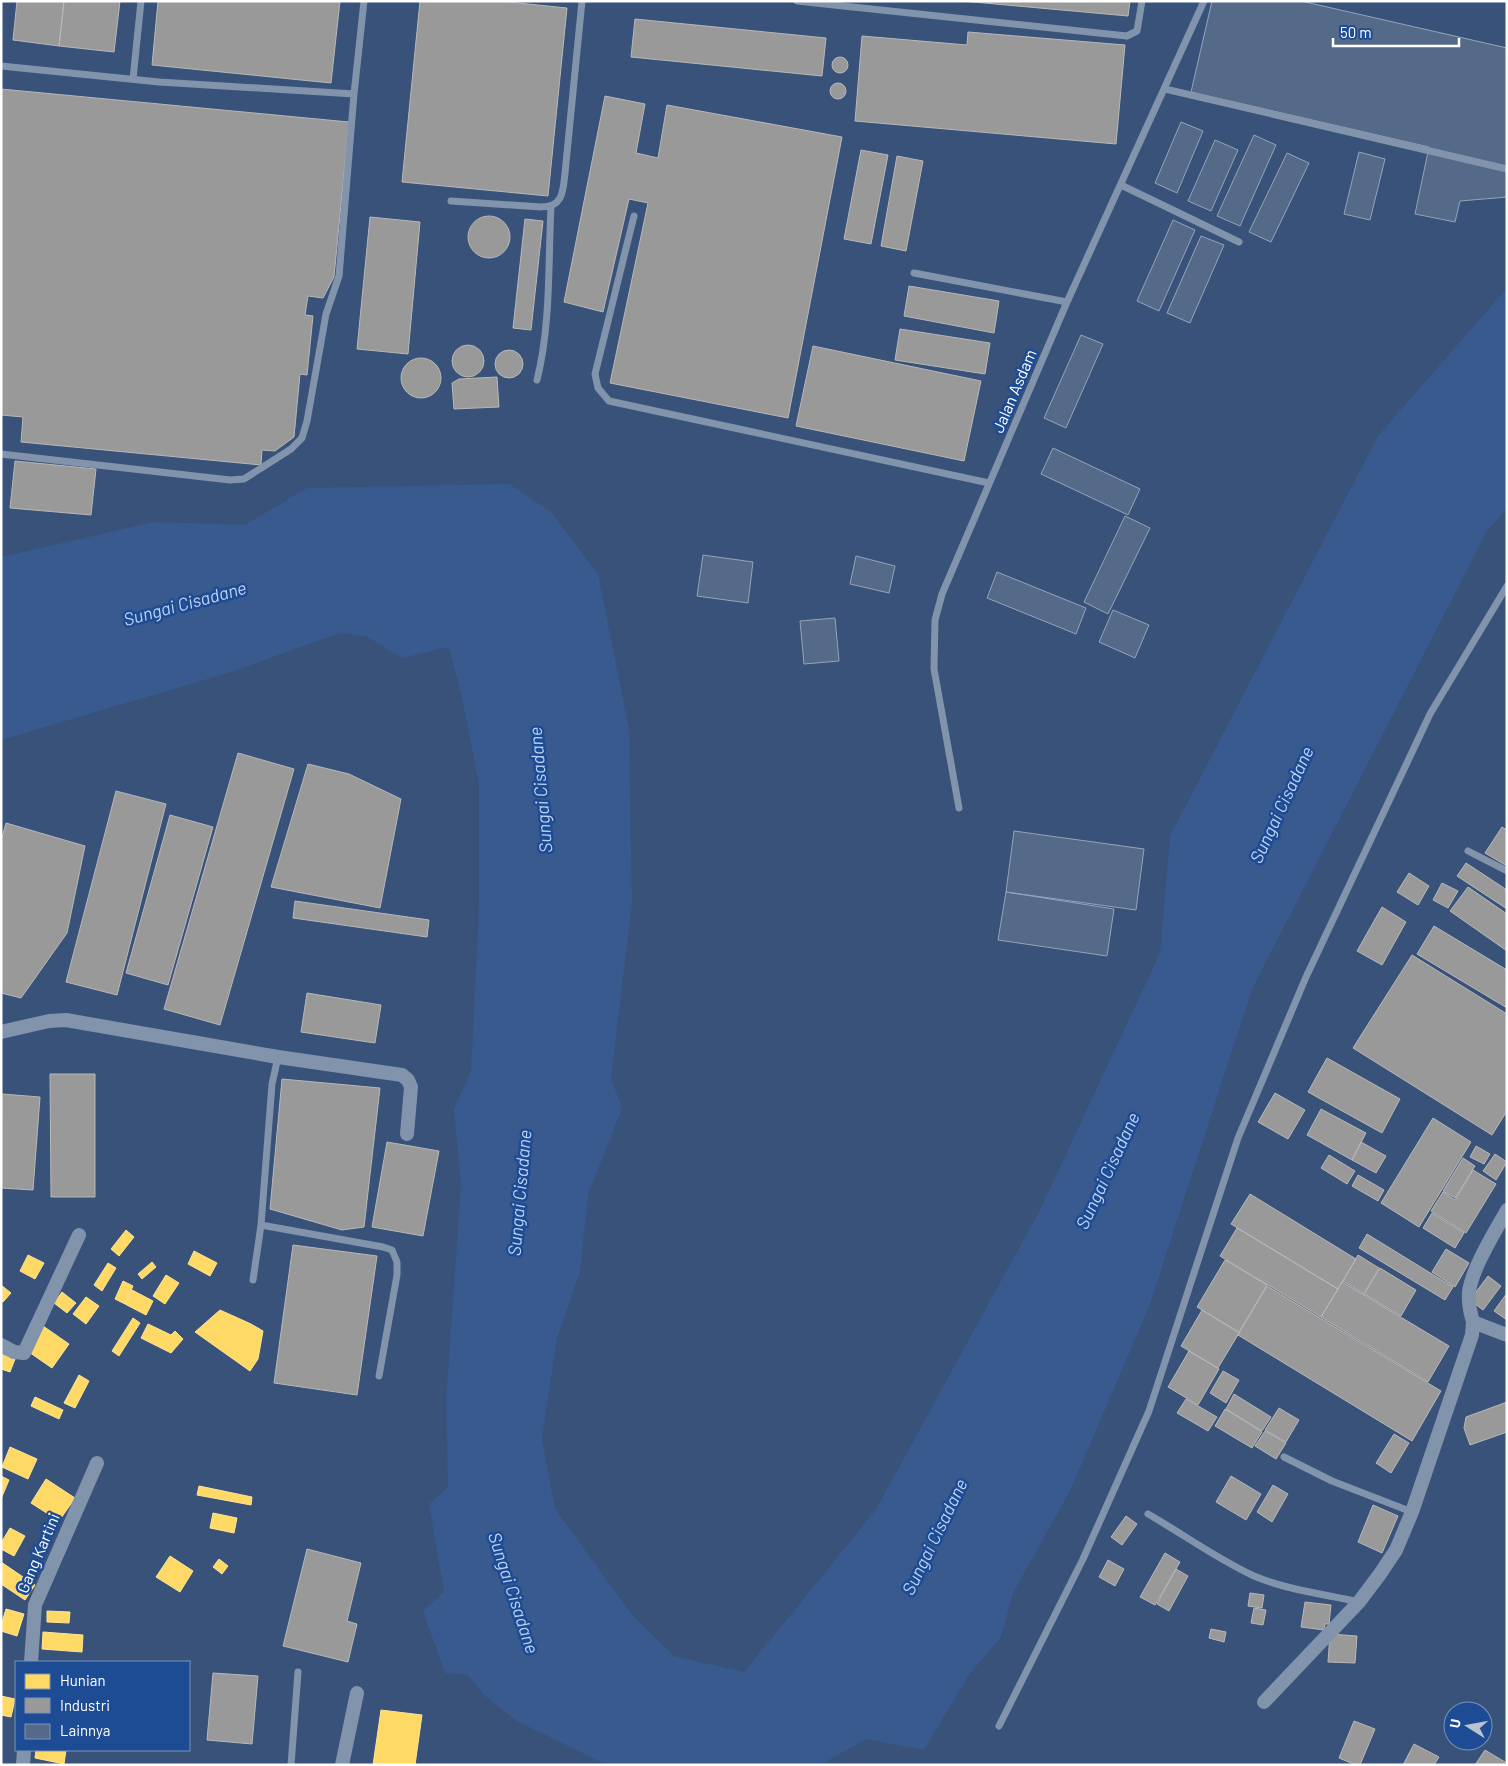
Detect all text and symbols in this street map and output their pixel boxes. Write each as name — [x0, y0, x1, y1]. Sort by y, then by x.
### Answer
scale bar — [1333, 15, 1459, 47]
text: 50 m — [1340, 23, 1372, 41]
street label: Jalan Asdam — [987, 346, 1040, 435]
water label: Sungai Cisadane — [121, 576, 249, 630]
water label: Sungai Cisadane — [524, 726, 556, 854]
water label: Sungai Cisadane — [1244, 743, 1318, 867]
water label: Sungai Cisadane — [1070, 1109, 1144, 1233]
water label: Sungai Cisadane — [503, 1129, 535, 1257]
water label: Sungai Cisadane — [897, 1475, 972, 1598]
street label: Gang Kartini — [12, 1510, 63, 1596]
water label: Sungai Cisadane — [484, 1529, 544, 1656]
legend — [15, 1661, 190, 1751]
text: Hunian — [60, 1671, 106, 1689]
text: Industri — [60, 1696, 110, 1714]
north arrow — [1443, 1701, 1493, 1751]
text: U — [1446, 1717, 1464, 1729]
text: Lainnya — [60, 1721, 110, 1739]

